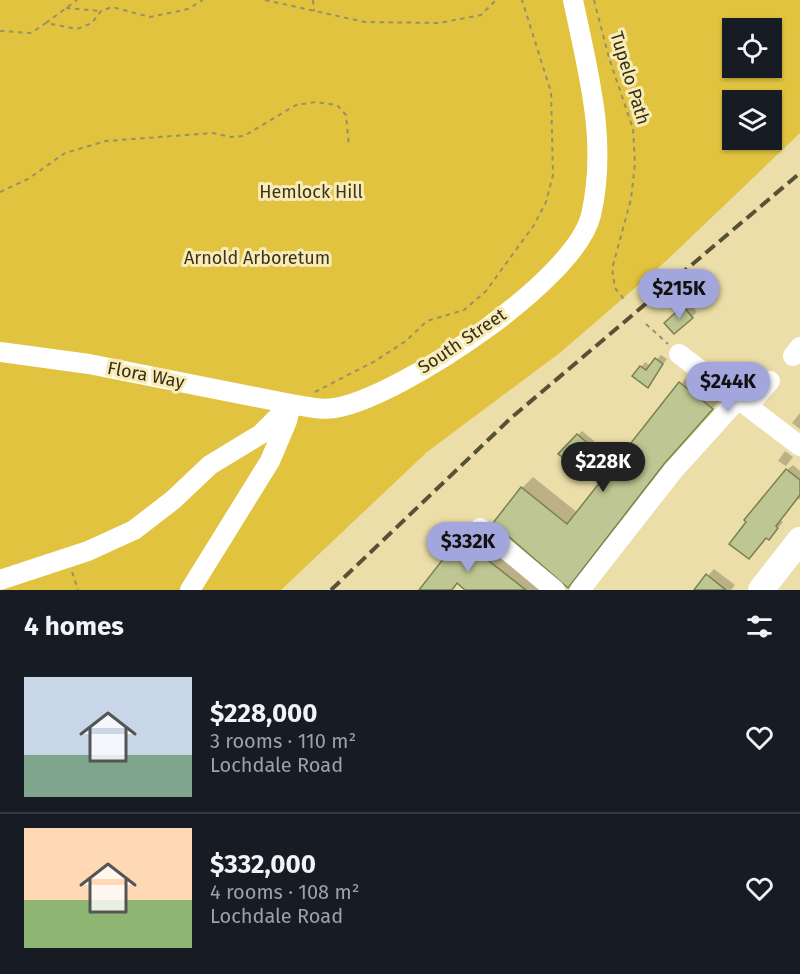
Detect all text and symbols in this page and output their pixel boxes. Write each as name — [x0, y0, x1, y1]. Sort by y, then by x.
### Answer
map controls — [722, 18, 782, 150]
button: locate — [722, 18, 782, 78]
street label: Tupelo Path — [605, 29, 655, 127]
button: layers — [722, 90, 782, 150]
park label: Hemlock Hill — [259, 181, 363, 203]
park label: Arnold Arboretum — [184, 247, 330, 269]
pin: $215K — [637, 269, 721, 320]
text: $215K — [652, 276, 706, 300]
street label: South Street — [414, 303, 511, 378]
street label: Flora Way — [106, 357, 186, 393]
pin: $244K — [686, 362, 770, 413]
text: $244K — [700, 369, 756, 393]
pin: $228K — [561, 442, 645, 493]
text: $228K — [575, 449, 631, 473]
pin: $332K — [426, 522, 510, 573]
text: $332K — [441, 529, 495, 553]
icon: filters — [743, 610, 776, 643]
text: 4 homes — [24, 611, 124, 642]
text: $228,000 — [210, 698, 318, 729]
icon: home — [72, 701, 144, 773]
icon: heart — [743, 721, 776, 754]
text: 3 rooms · 110 m² — [210, 729, 356, 753]
text: Lochdale Road — [210, 753, 343, 777]
text: $332,000 — [210, 849, 316, 880]
icon: home — [72, 852, 144, 924]
icon: heart — [743, 872, 776, 905]
text: 4 rooms · 108 m² — [210, 880, 359, 904]
text: Lochdale Road — [210, 904, 343, 928]

